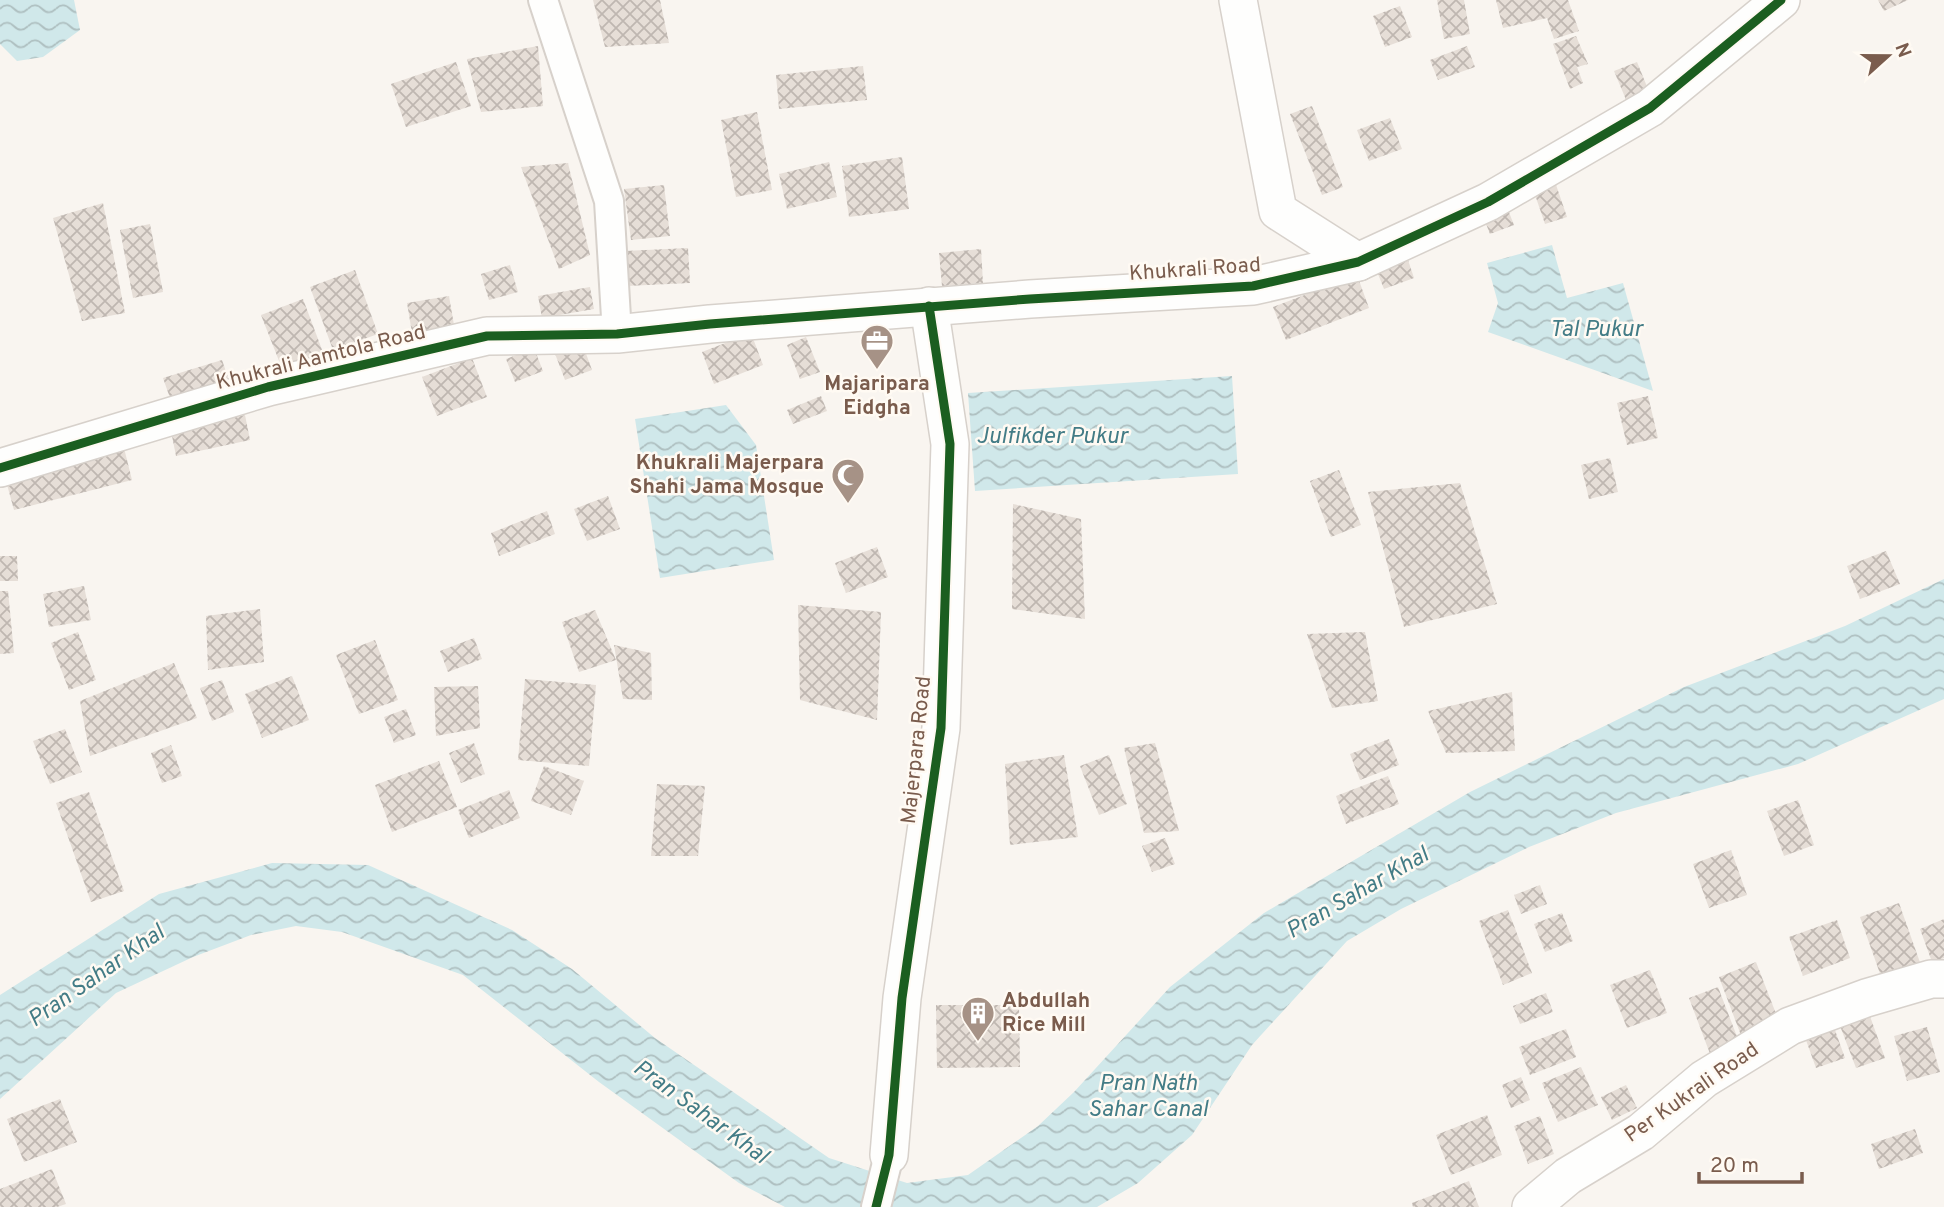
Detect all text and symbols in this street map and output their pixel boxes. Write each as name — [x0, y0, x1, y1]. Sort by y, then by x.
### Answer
north arrow — [1853, 21, 1923, 91]
text: N — [1888, 40, 1916, 61]
street label: Khukrali Road — [1128, 252, 1262, 288]
water label: Tal Pukur — [1549, 316, 1645, 345]
street label: Khukrali Aamtola Road — [213, 319, 429, 397]
office icon: Majaripara Eidgha — [858, 322, 896, 371]
place label: Majaripara Eidgha — [824, 371, 930, 422]
water label: Julfikder Pukur — [976, 423, 1130, 452]
place label: Khukrali Majerpara Shahi Jama Mosque — [630, 450, 824, 501]
mosque icon: Khukrali Majerpara Shahi Jama Mosque — [829, 456, 867, 505]
street label: Majerpara Road — [896, 675, 938, 825]
water label: Pran Sahar Khal — [1281, 841, 1436, 947]
water label: Pran Sahar Khal — [23, 919, 172, 1035]
place label: Abdullah Rice Mill — [1002, 988, 1090, 1039]
building icon: Abdullah Rice Mill — [959, 994, 997, 1043]
street label: Per Kukrali Road — [1620, 1037, 1764, 1149]
water label: Pran Sahar Khal — [627, 1054, 774, 1172]
water label: Pran Nath Sahar Canal — [1088, 1070, 1209, 1125]
scale bar — [1699, 1140, 1802, 1184]
text: 20 m — [1710, 1153, 1759, 1180]

